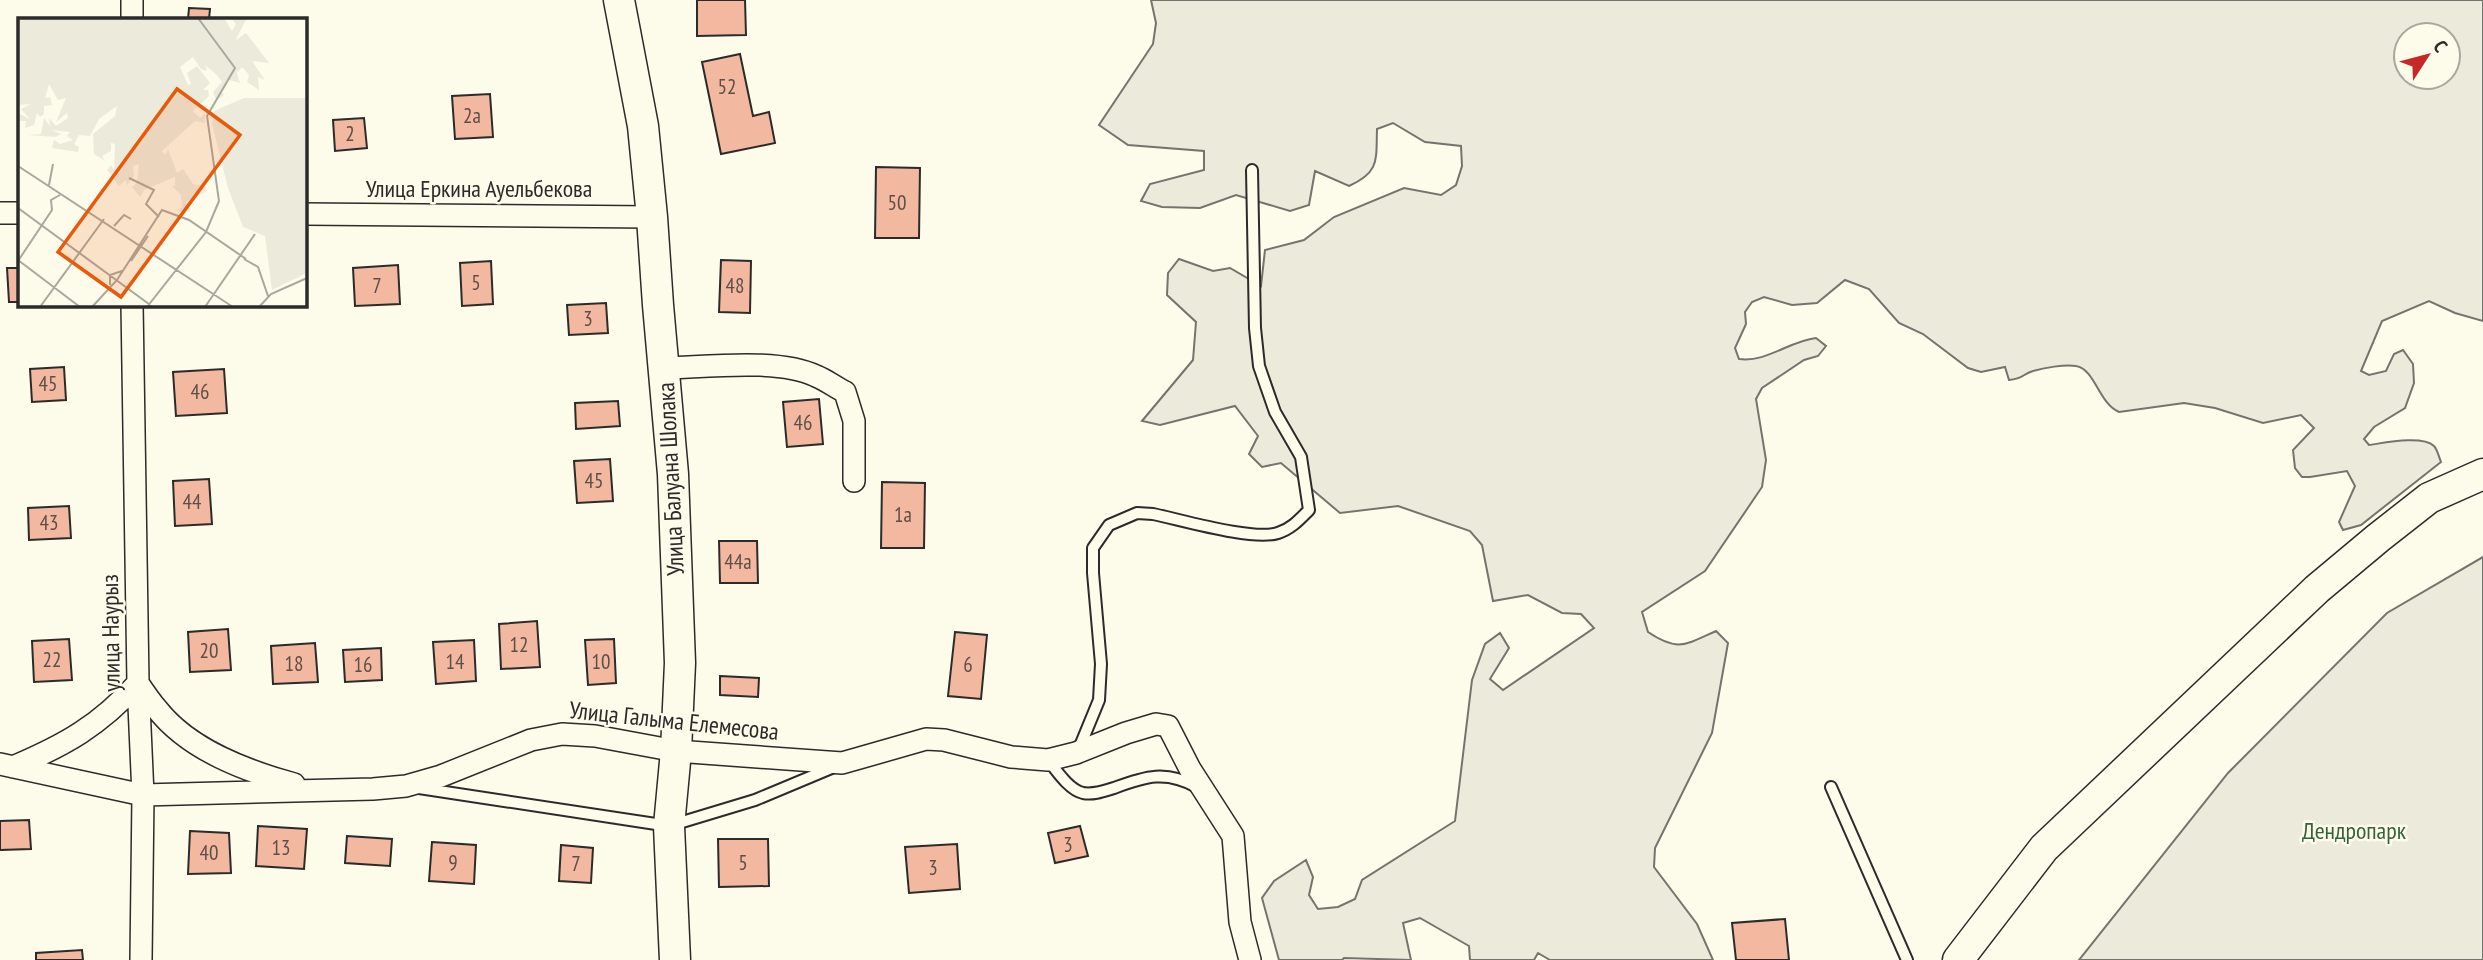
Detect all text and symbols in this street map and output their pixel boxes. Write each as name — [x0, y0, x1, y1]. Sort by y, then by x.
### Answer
inset map — [18, 18, 306, 306]
north arrow — [2392, 21, 2462, 91]
text: С — [2428, 35, 2453, 57]
house number: 52 — [718, 73, 736, 100]
house number: 2а — [463, 102, 481, 129]
house number: 2 — [345, 120, 355, 147]
street label: Улица Еркина Ауельбекова — [366, 173, 592, 204]
house number: 50 — [888, 189, 906, 216]
house number: 5 — [471, 269, 481, 296]
house number: 7 — [372, 272, 382, 299]
house number: 48 — [726, 272, 744, 299]
house number: 3 — [583, 305, 593, 332]
house number: 45 — [39, 370, 57, 397]
house number: 46 — [191, 378, 209, 405]
street label: Улица Балуана Шолака — [650, 381, 691, 577]
house number: 46 — [794, 409, 812, 436]
house number: 45 — [585, 467, 603, 494]
house number: 44 — [183, 488, 202, 515]
house number: 1а — [894, 501, 912, 528]
house number: 43 — [40, 509, 58, 536]
house number: 44а — [724, 548, 752, 575]
street label: улица Наурыз — [94, 574, 127, 692]
house number: 12 — [510, 631, 528, 658]
house number: 20 — [200, 637, 218, 664]
house number: 22 — [43, 646, 61, 673]
house number: 14 — [446, 648, 465, 675]
house number: 10 — [592, 648, 610, 675]
house number: 18 — [285, 650, 303, 677]
house number: 16 — [354, 651, 372, 678]
house number: 6 — [963, 651, 973, 678]
street label: Улица Галыма Елемесова — [568, 694, 780, 747]
park label: Дендропарк — [2302, 815, 2407, 846]
house number: 3 — [1063, 831, 1073, 858]
house number: 13 — [272, 834, 290, 861]
house number: 40 — [200, 839, 218, 866]
house number: 9 — [448, 849, 458, 876]
house number: 5 — [738, 849, 748, 876]
house number: 7 — [571, 850, 581, 877]
house number: 3 — [928, 854, 938, 881]

